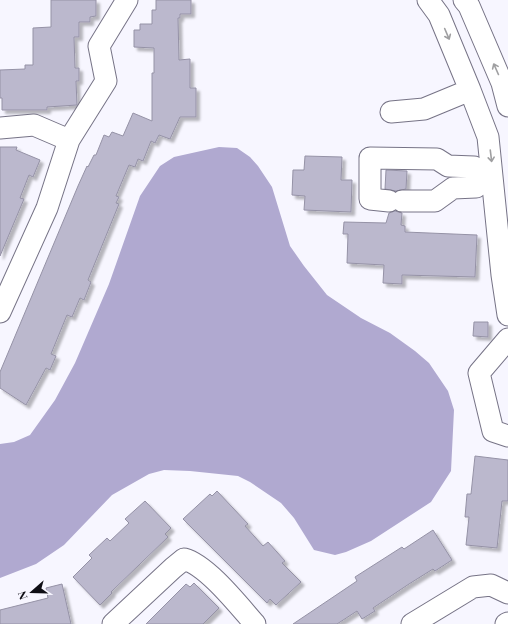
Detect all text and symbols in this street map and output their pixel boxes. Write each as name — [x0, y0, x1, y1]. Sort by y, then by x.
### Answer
one-way arrow — [444, 28, 451, 40]
one-way arrow — [492, 63, 499, 75]
one-way arrow — [487, 149, 494, 162]
north arrow — [12, 572, 52, 612]
text: N — [14, 589, 31, 602]

